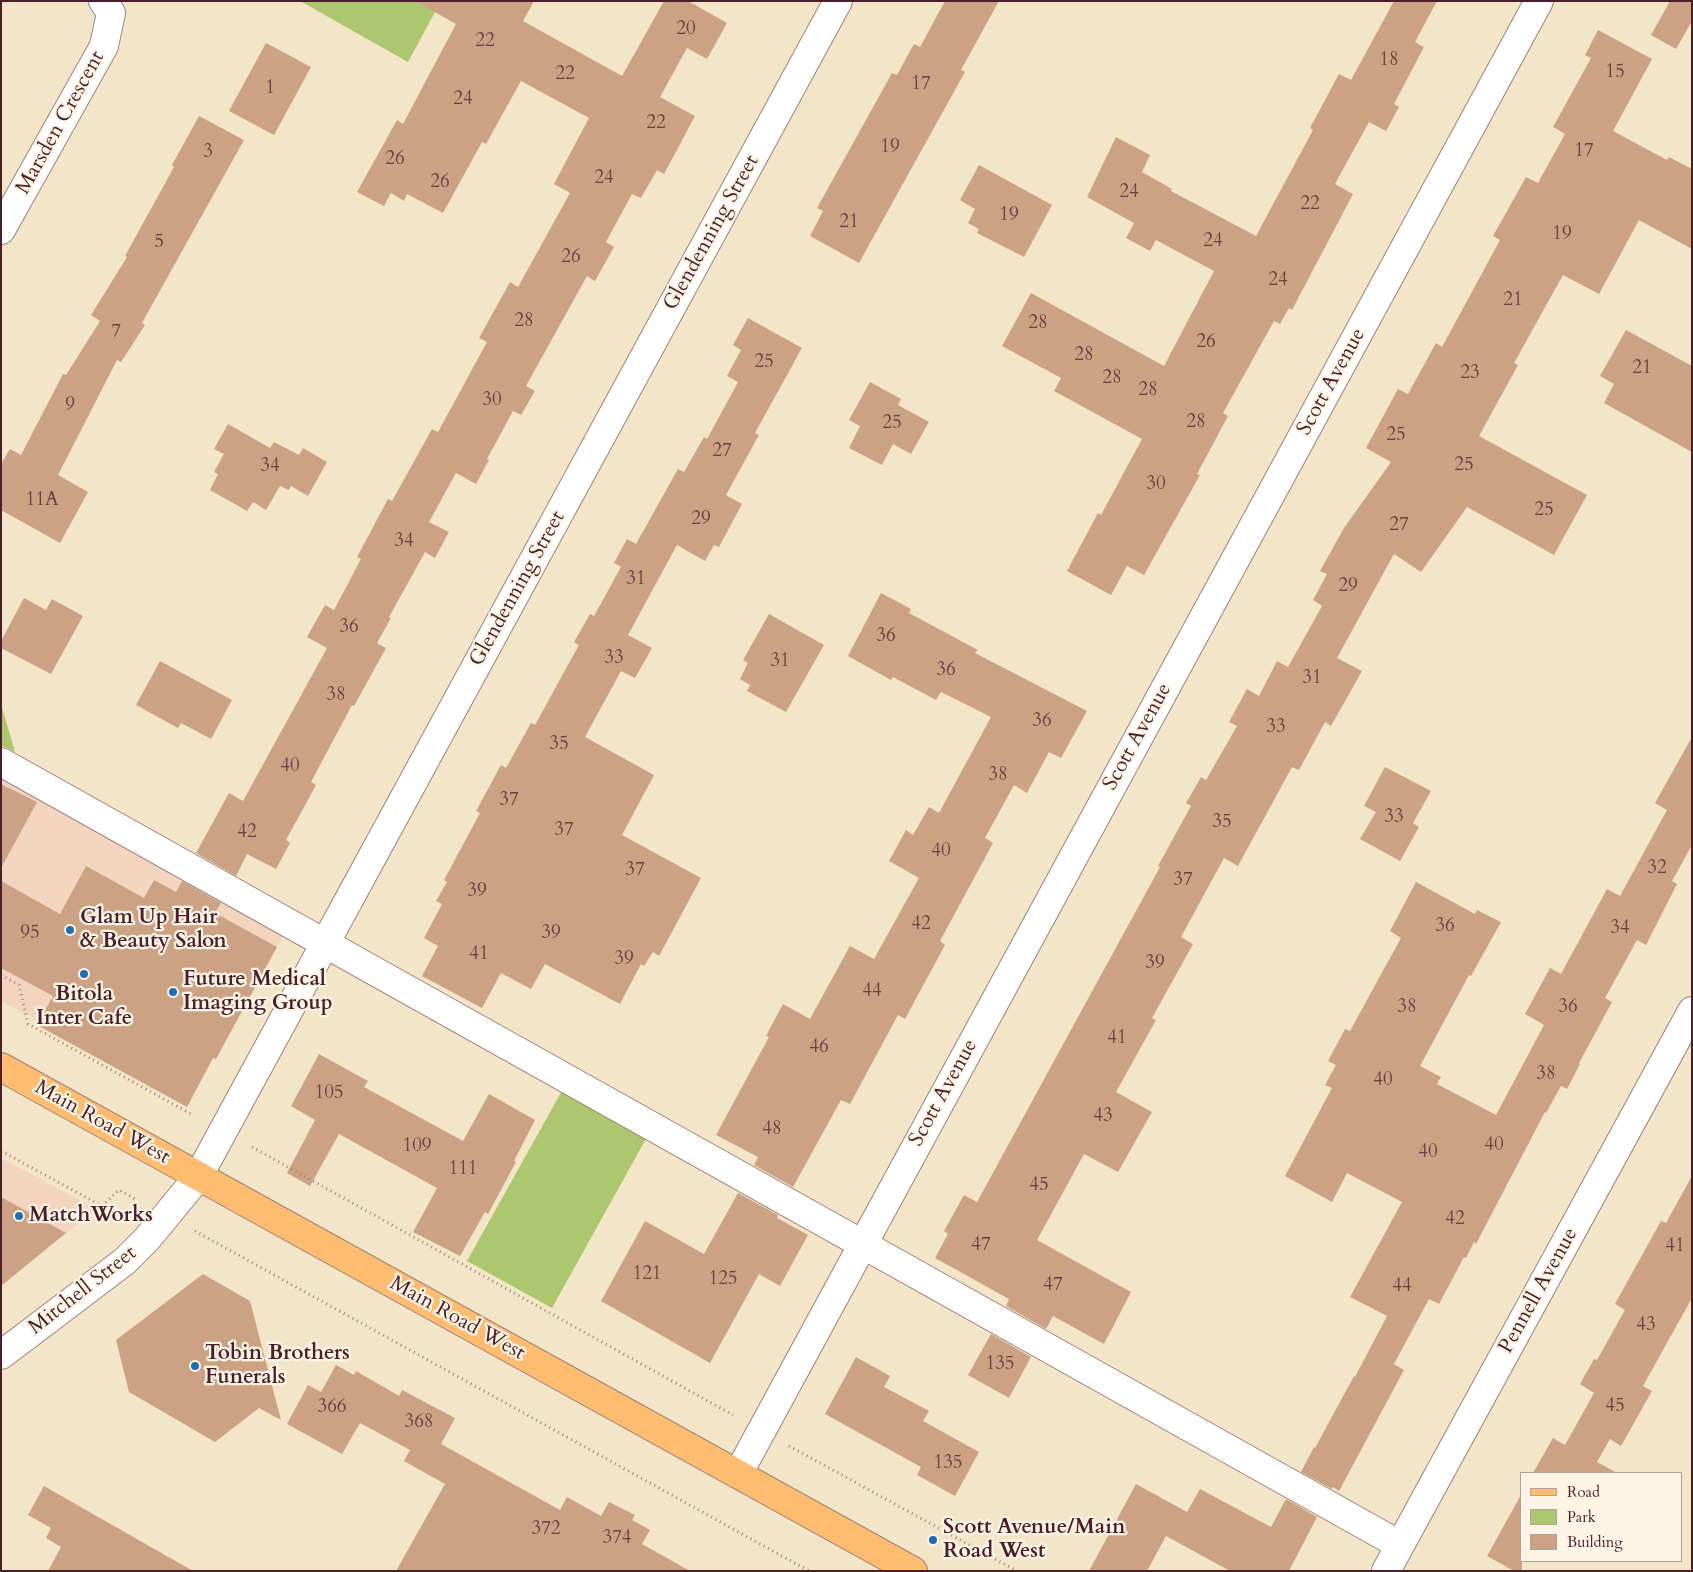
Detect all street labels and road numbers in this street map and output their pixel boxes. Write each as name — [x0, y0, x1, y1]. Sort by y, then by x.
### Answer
street label: Marsden Crescent — [11, 47, 111, 199]
street label: Glendenning Street — [659, 151, 765, 315]
street label: Scott Avenue — [1292, 324, 1372, 440]
street label: Glendenning Street — [465, 507, 571, 671]
street label: Scott Avenue — [1098, 679, 1178, 795]
street label: Scott Avenue — [904, 1035, 984, 1151]
street label: Main Road West — [30, 1075, 174, 1171]
street label: Pennell Avenue — [1494, 1224, 1584, 1358]
street label: Mitchell Street — [24, 1241, 142, 1341]
street label: Main Road West — [385, 1271, 529, 1367]

